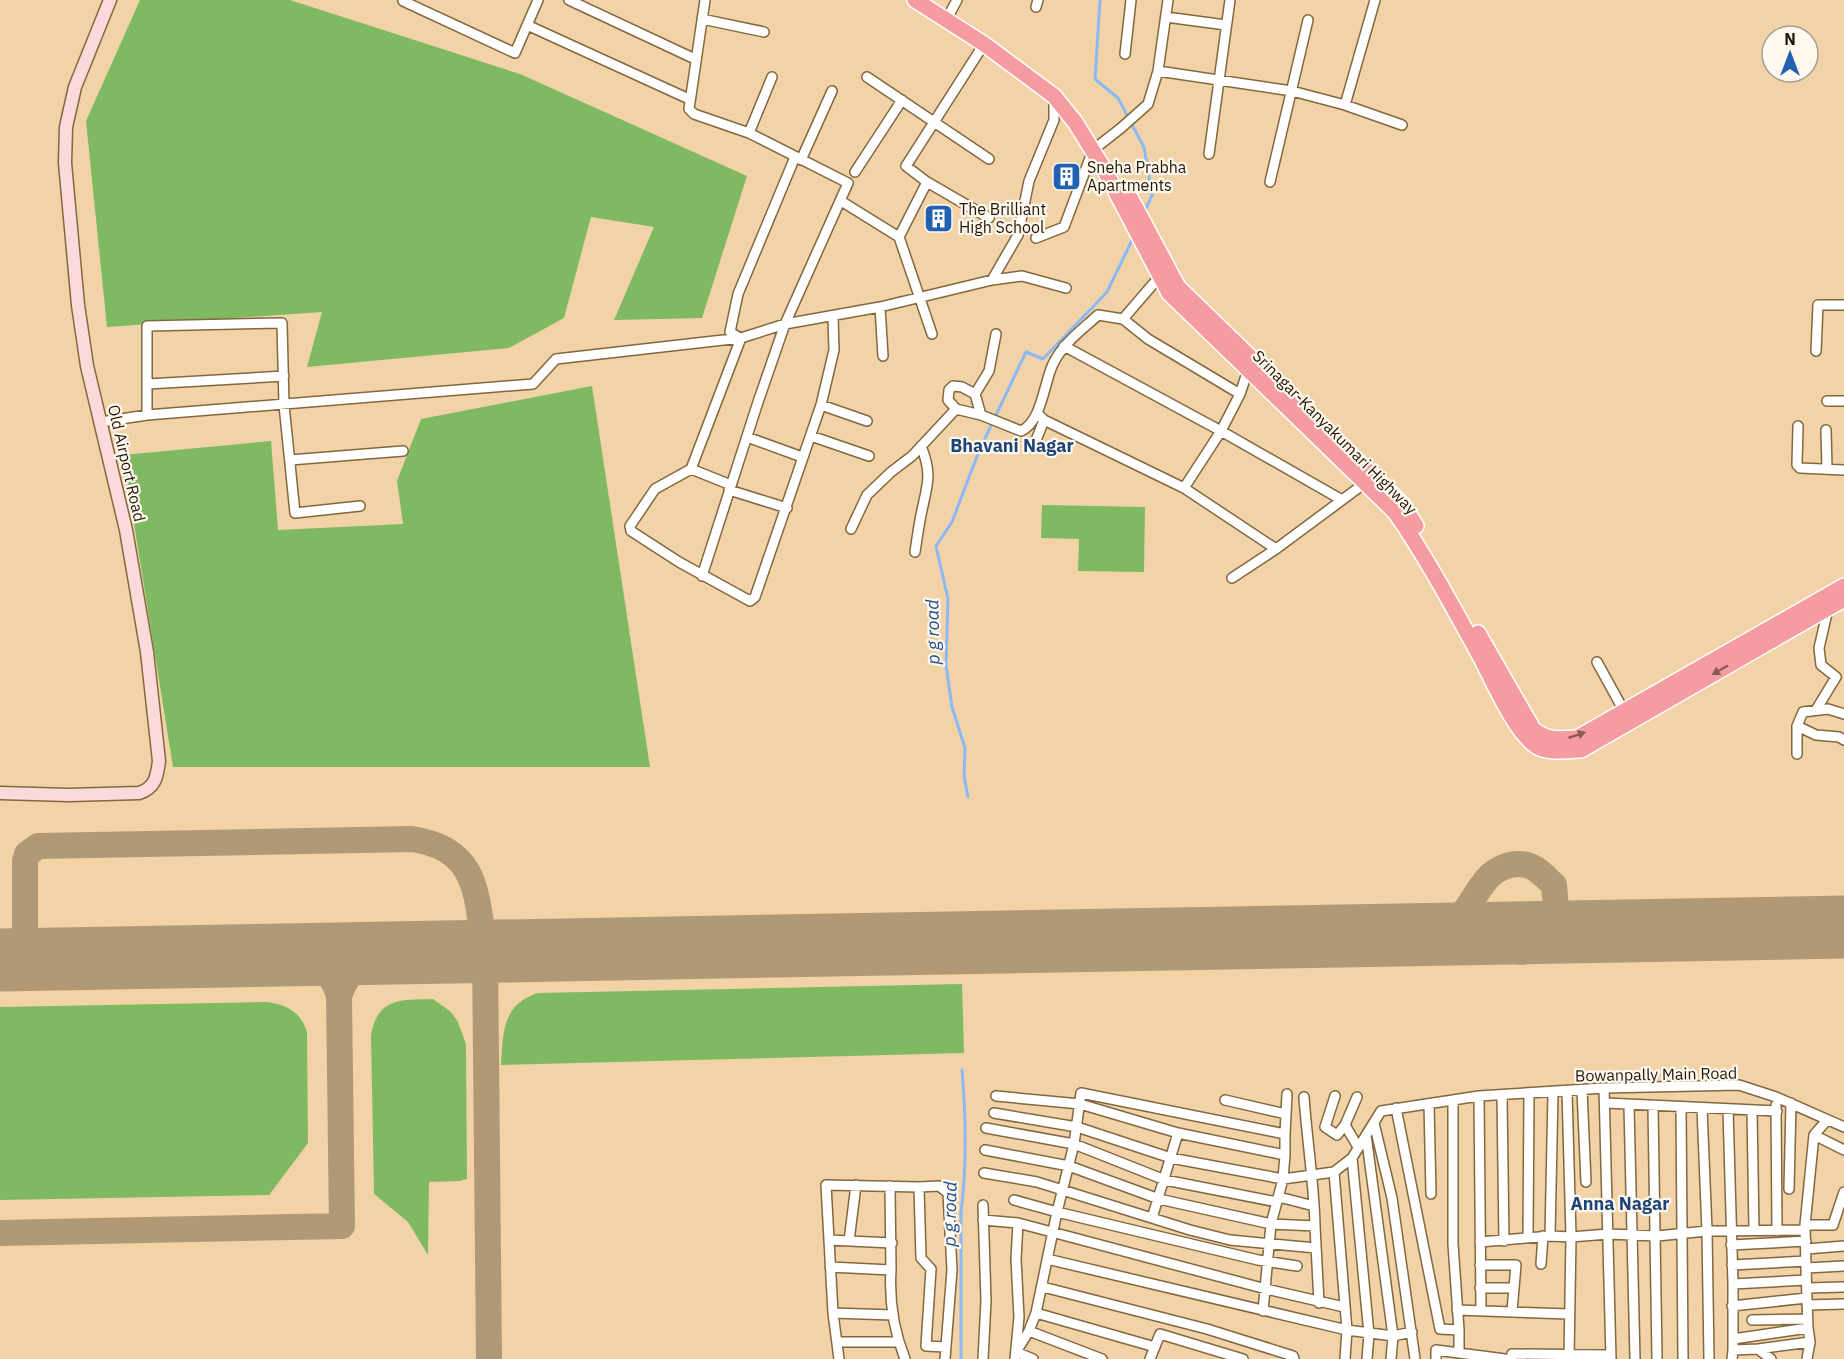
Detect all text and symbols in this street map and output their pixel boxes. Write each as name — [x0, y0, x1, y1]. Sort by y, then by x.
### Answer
north arrow — [1760, 24, 1820, 84]
text: N — [1784, 29, 1796, 49]
place label: Sneha Prabha Apartments — [1087, 157, 1187, 195]
building icon: Sneha Prabha Apartments — [1050, 160, 1082, 192]
place label: The Brilliant High School — [959, 199, 1046, 237]
building icon: The Brilliant High School — [922, 202, 954, 234]
street label: Srinagar-Kanyakumari Highway — [1249, 346, 1421, 518]
street label: Old Airport Road — [104, 403, 150, 523]
district label: Bhavani Nagar — [950, 434, 1074, 457]
water label: p g road — [920, 599, 945, 666]
one-way arrow — [1711, 665, 1728, 675]
one-way arrow — [1568, 730, 1586, 739]
street label: Bowanpally Main Road — [1575, 1063, 1737, 1085]
water label: p g road — [937, 1181, 962, 1248]
district label: Anna Nagar — [1571, 1192, 1669, 1215]

